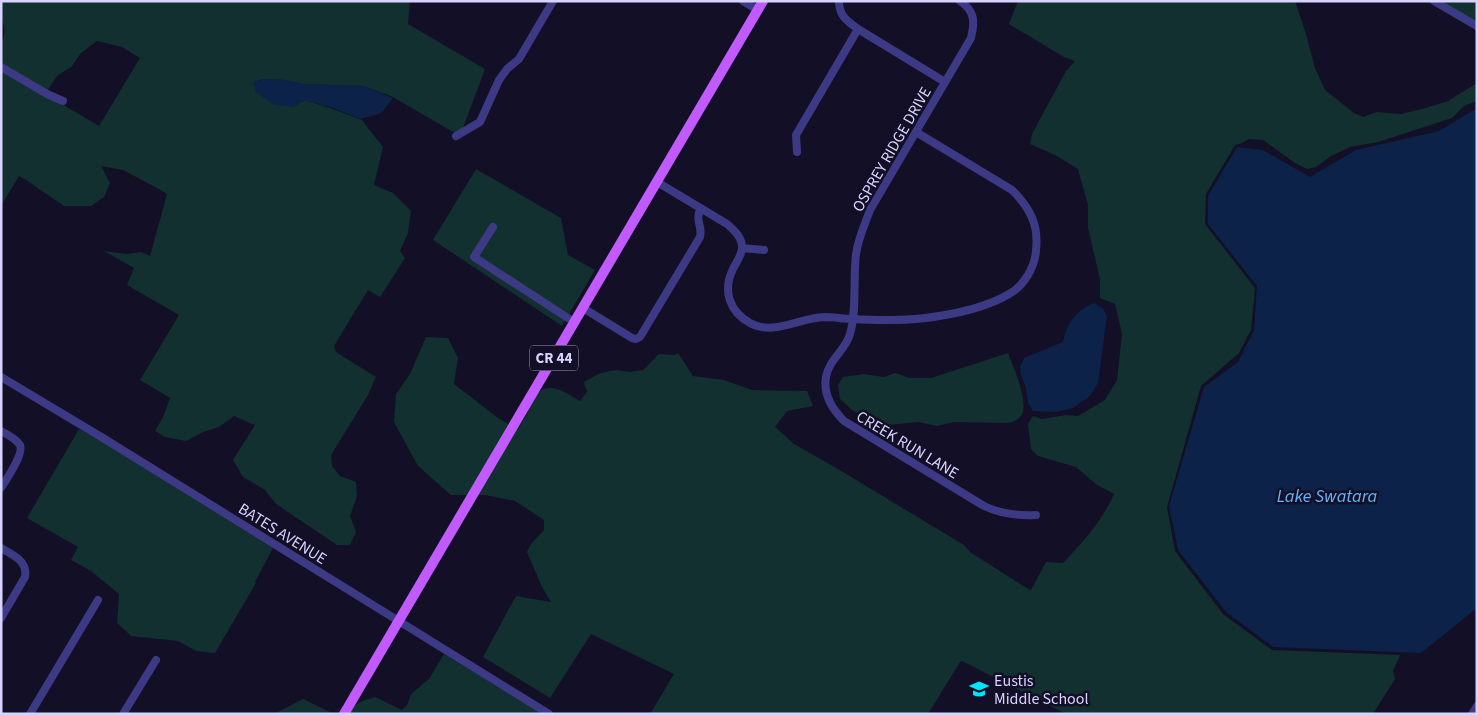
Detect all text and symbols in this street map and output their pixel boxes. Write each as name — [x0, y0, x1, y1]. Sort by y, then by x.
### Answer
street label: OSPREY RIDGE DRIVE — [847, 83, 937, 216]
road number: CR 44 — [530, 346, 578, 370]
street label: CREEK RUN LANE — [852, 406, 963, 484]
water label: Lake Swatara — [1277, 484, 1378, 509]
street label: BATES AVENUE — [234, 498, 331, 570]
place label: Eustis Middle School — [994, 670, 1089, 710]
school or university icon: Eustis Middle School — [968, 678, 990, 700]

